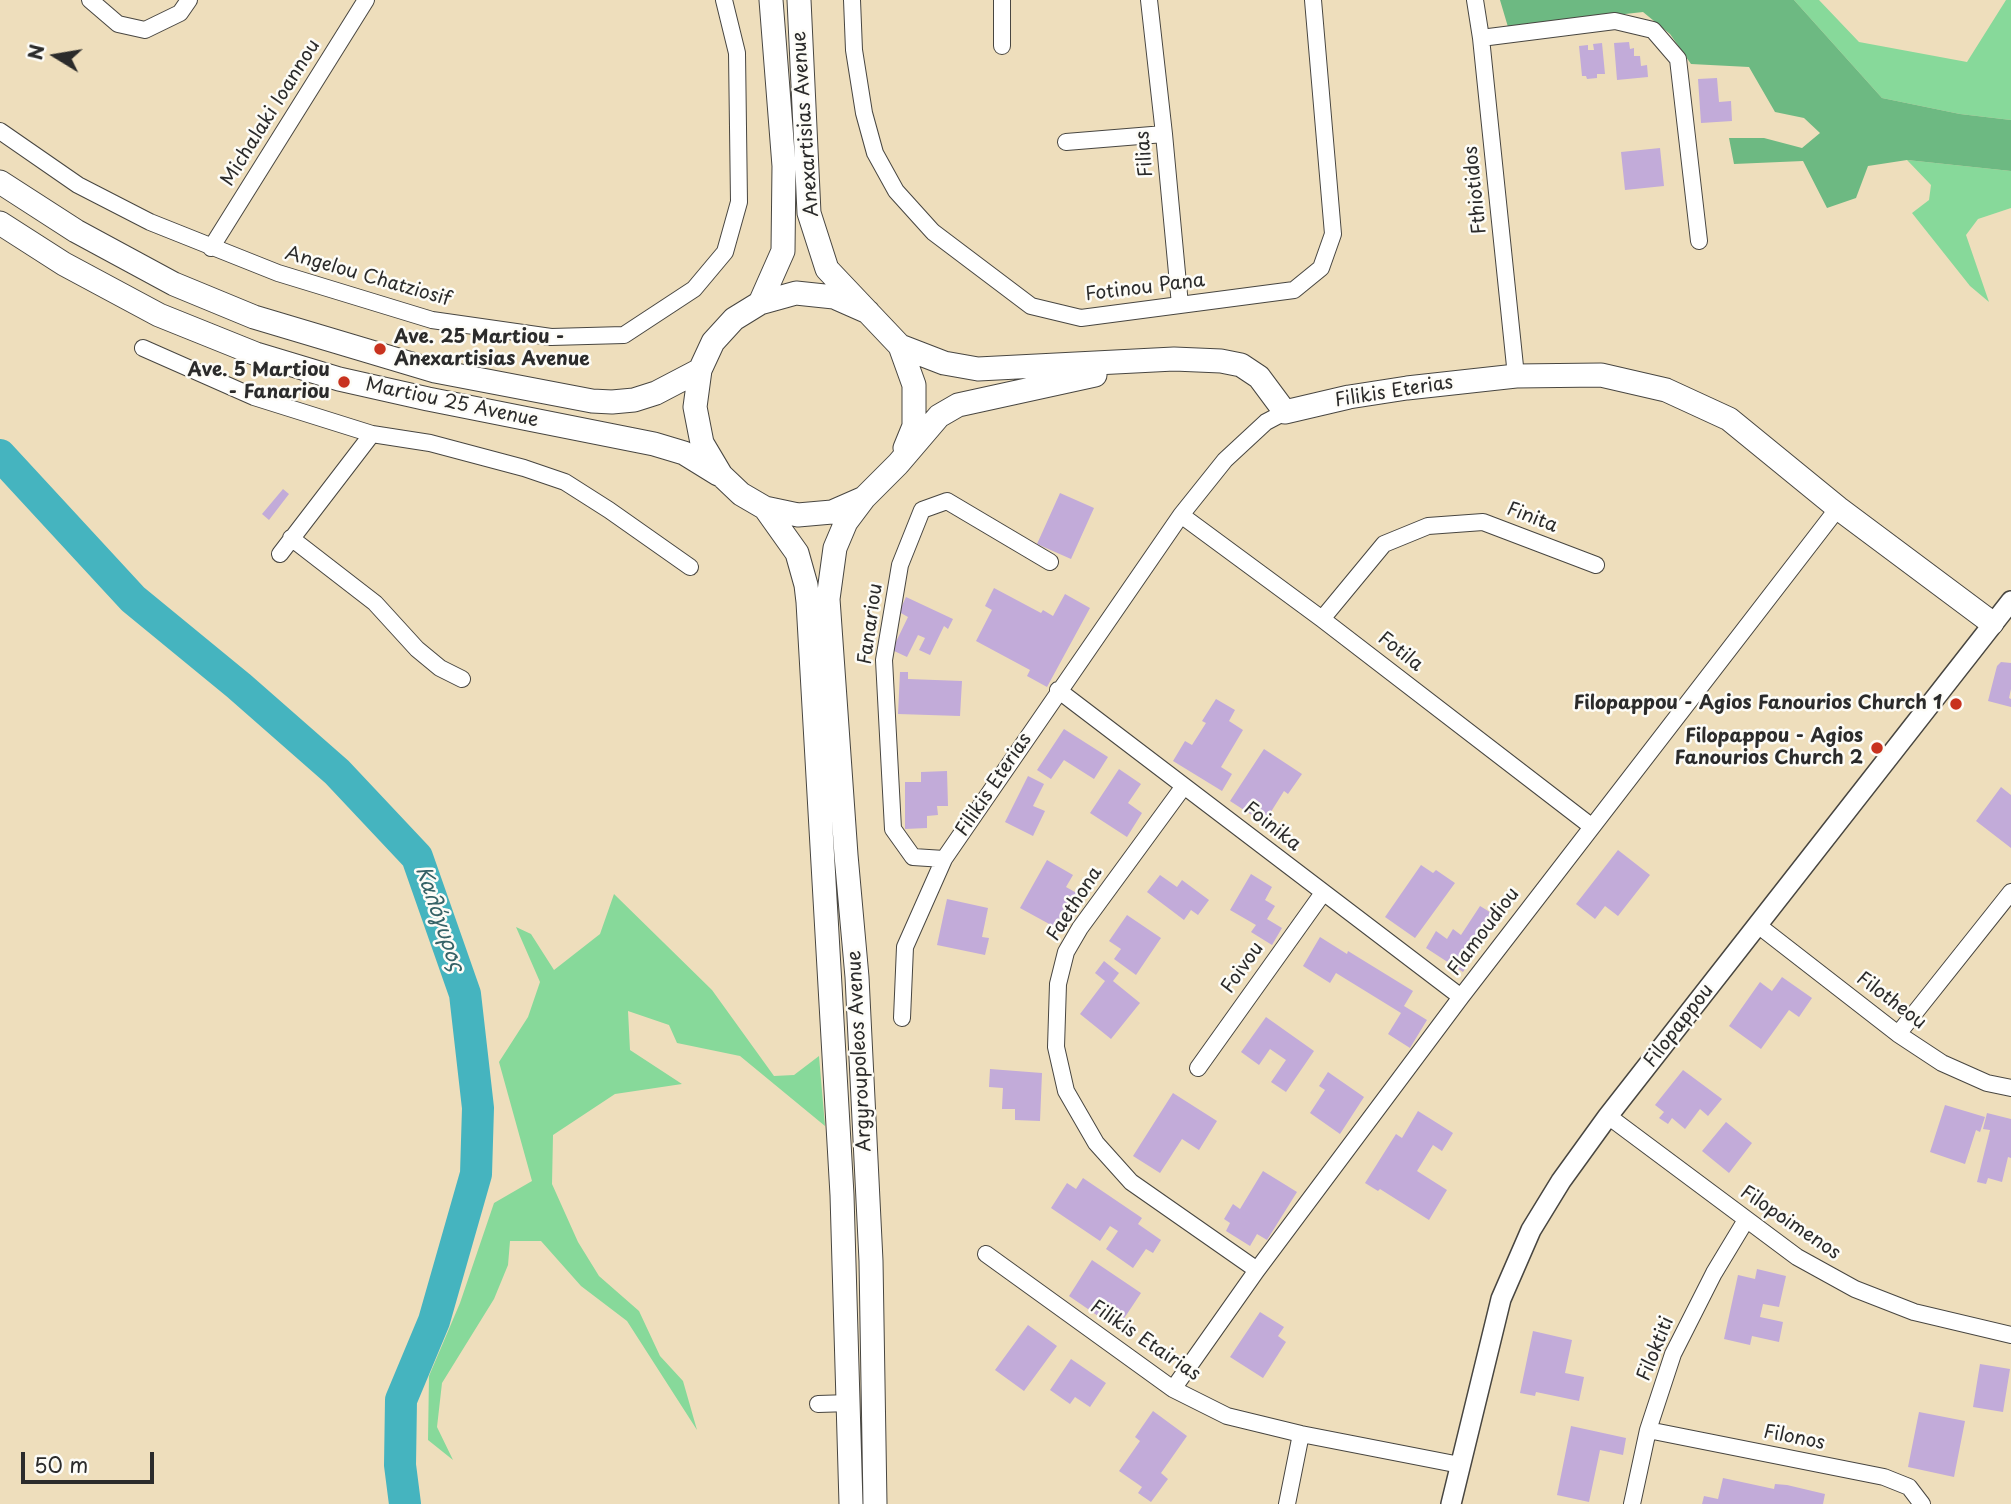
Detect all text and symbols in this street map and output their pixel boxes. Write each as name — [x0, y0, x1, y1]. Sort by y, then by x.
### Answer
north arrow — [21, 21, 91, 91]
street label: Anexartisias Avenue — [788, 30, 824, 218]
street label: Michalaki Ioannou — [217, 36, 325, 190]
text: N — [20, 42, 51, 62]
street label: Filias — [1132, 130, 1158, 178]
street label: Fthiotidos — [1460, 145, 1492, 235]
street label: Angelou Chatziosif — [282, 242, 454, 312]
street label: Fotinou Pana — [1084, 269, 1206, 307]
place label: Ave. 25 Martiou - Anexartisias Avenue — [394, 327, 590, 371]
marker: Ave. 25 Martiou - Anexartisias Avenue — [372, 341, 388, 357]
place label: Ave. 5 Martiou - Fanariou — [188, 360, 330, 404]
street label: Filikis Eterias — [1333, 371, 1455, 413]
marker: Ave. 5 Martiou - Fanariou — [336, 374, 352, 390]
street label: Martiou 25 Avenue — [363, 374, 541, 432]
street label: Finita — [1503, 498, 1561, 538]
street label: Fanariou — [854, 582, 888, 666]
street label: Fotila — [1373, 627, 1427, 677]
place label: Filopappou - Agios Fanourios Church 1 — [1574, 693, 1942, 715]
marker: Filopappou - Agios Fanourios Church 1 — [1948, 696, 1964, 712]
place label: Filopappou - Agios Fanourios Church 2 — [1674, 726, 1863, 770]
street label: Filikis Eterias — [951, 729, 1037, 841]
marker: Filopappou - Agios Fanourios Church 2 — [1869, 740, 1885, 756]
street label: Foinika — [1239, 798, 1305, 856]
street label: Faethona — [1043, 862, 1107, 946]
water label: Καλόγυρος — [409, 863, 469, 975]
street label: Flamoudiou — [1443, 883, 1525, 981]
street label: Foivou — [1217, 938, 1269, 998]
street label: Argyroupoleos Avenue — [843, 950, 877, 1152]
street label: Filotheou — [1852, 967, 1930, 1035]
street label: Filopappou — [1639, 980, 1719, 1072]
street label: Filopoimenos — [1736, 1181, 1844, 1265]
street label: Filikis Etairias — [1086, 1296, 1204, 1386]
street label: Filoktiti — [1633, 1314, 1679, 1384]
street label: Filonos — [1761, 1421, 1827, 1455]
scale bar — [24, 1438, 158, 1482]
text: 50 m — [34, 1448, 88, 1480]

